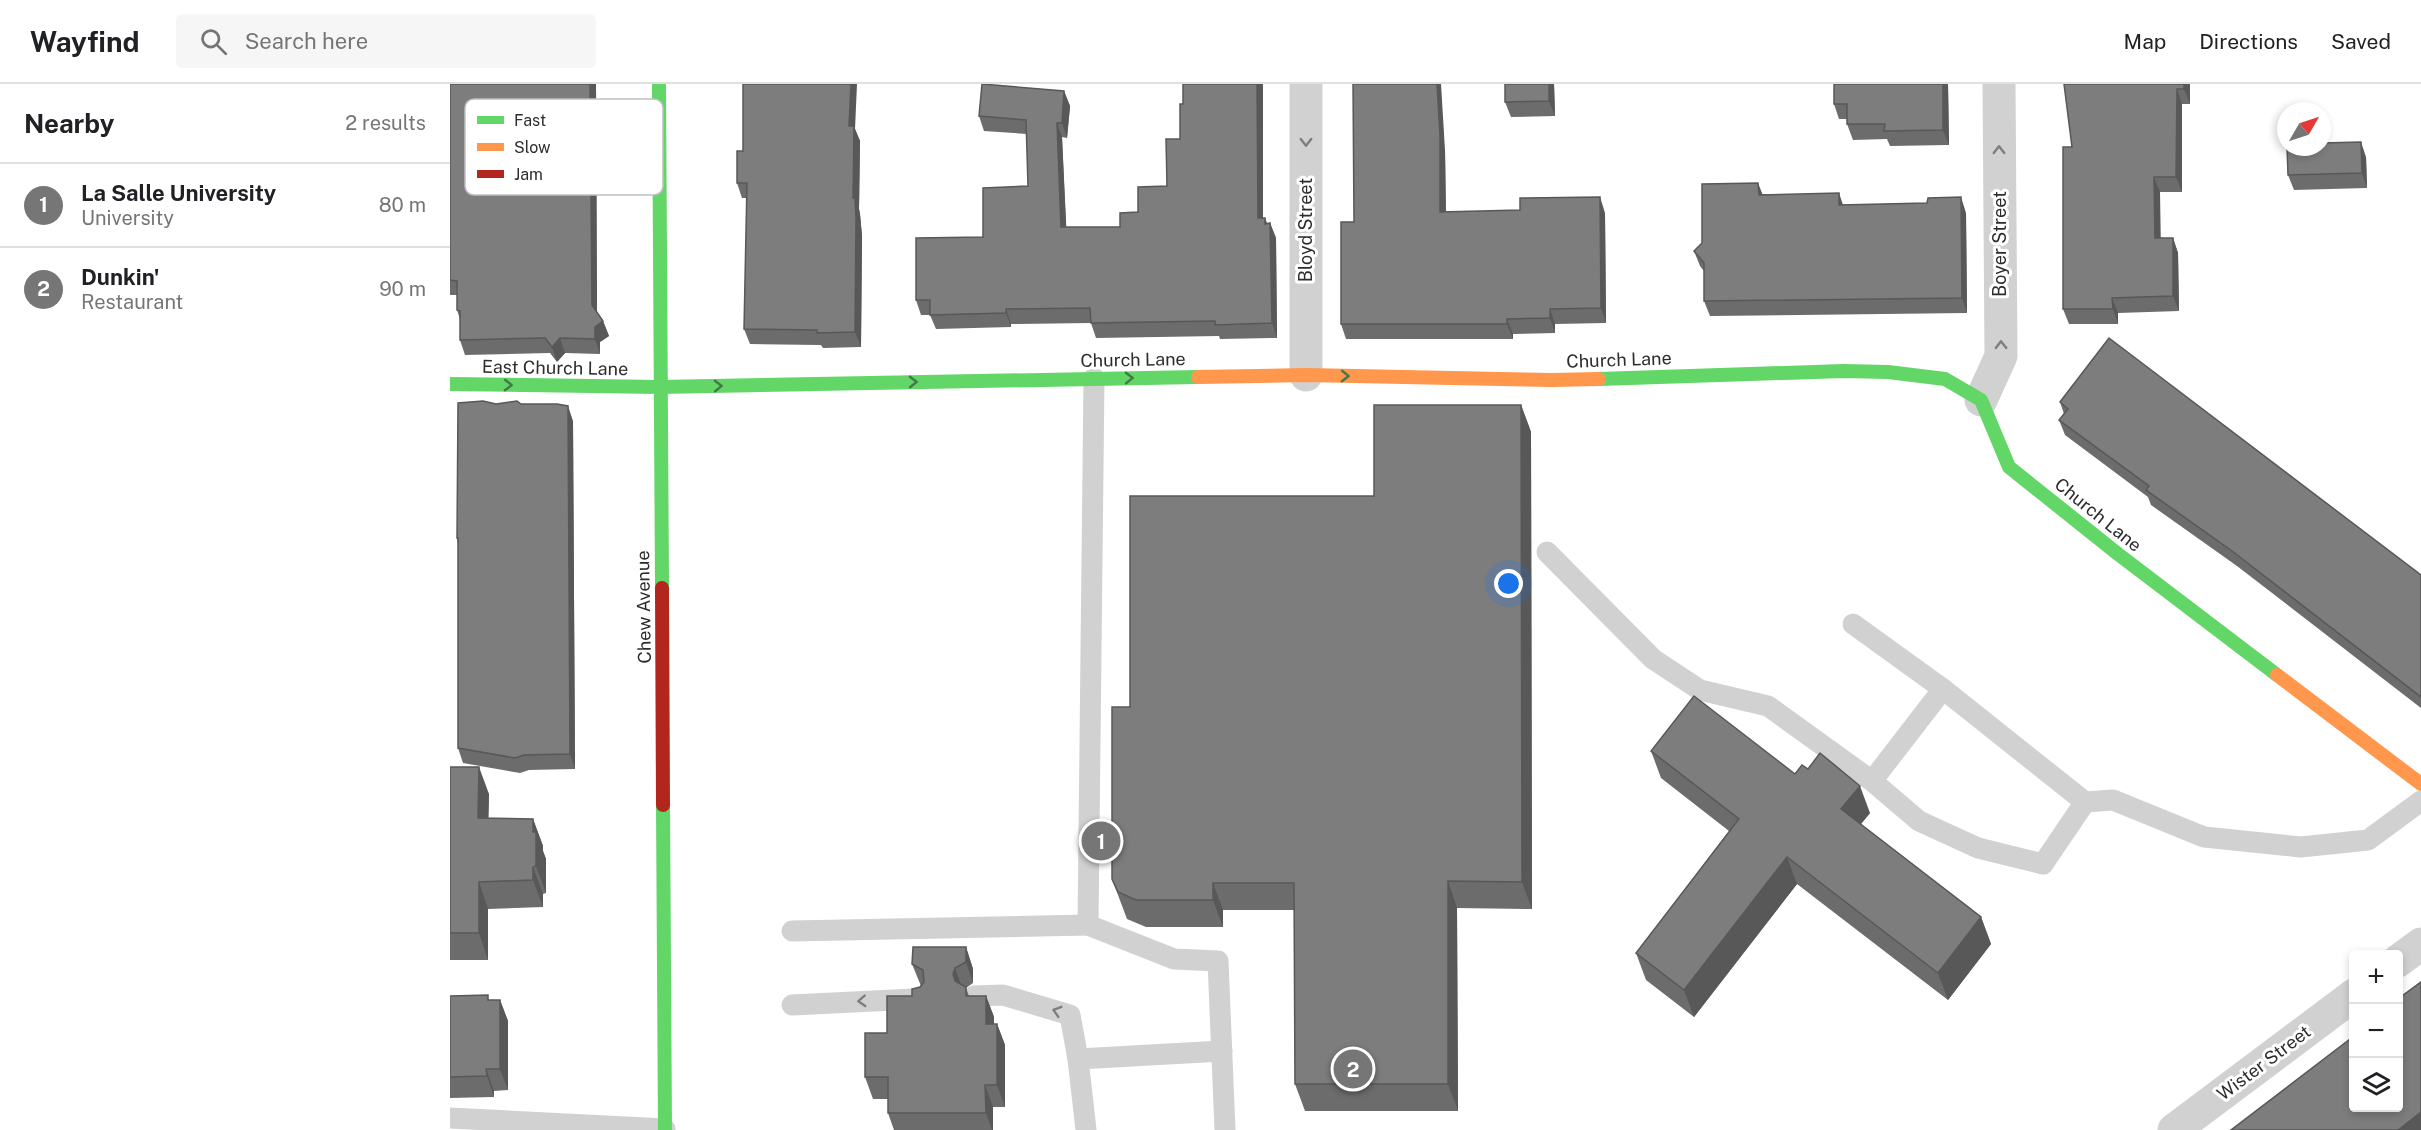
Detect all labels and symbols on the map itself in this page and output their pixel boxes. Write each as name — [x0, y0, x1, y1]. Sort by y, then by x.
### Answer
legend — [465, 99, 663, 195]
north arrow — [2277, 102, 2331, 156]
text: Fast — [514, 111, 546, 130]
text: Slow — [514, 138, 551, 157]
one-way arrow — [1300, 138, 1312, 147]
one-way arrow — [1993, 146, 2005, 155]
text: Jam — [514, 165, 543, 184]
street label: Bloyd Street — [1295, 178, 1316, 282]
street label: Boyer Street — [1989, 191, 2010, 297]
one-way arrow — [1995, 341, 2007, 350]
street label: Church Lane — [1566, 347, 1672, 372]
street label: Church Lane — [1080, 348, 1186, 371]
street label: East Church Lane — [482, 356, 628, 379]
one-way arrow — [1340, 370, 1349, 382]
one-way arrow — [1124, 371, 1133, 384]
one-way arrow — [908, 376, 917, 388]
one-way arrow — [504, 379, 513, 391]
one-way arrow — [713, 380, 722, 392]
street label: Church Lane — [2051, 473, 2146, 556]
street label: Chew Avenue — [632, 550, 655, 664]
your location — [1494, 569, 1523, 598]
pin: 1 — [1082, 818, 1120, 864]
one-way arrow — [857, 995, 866, 1008]
one-way arrow — [1052, 1006, 1063, 1018]
street label: Wister Street — [2213, 1021, 2315, 1105]
pin: 2 — [1334, 1046, 1372, 1092]

